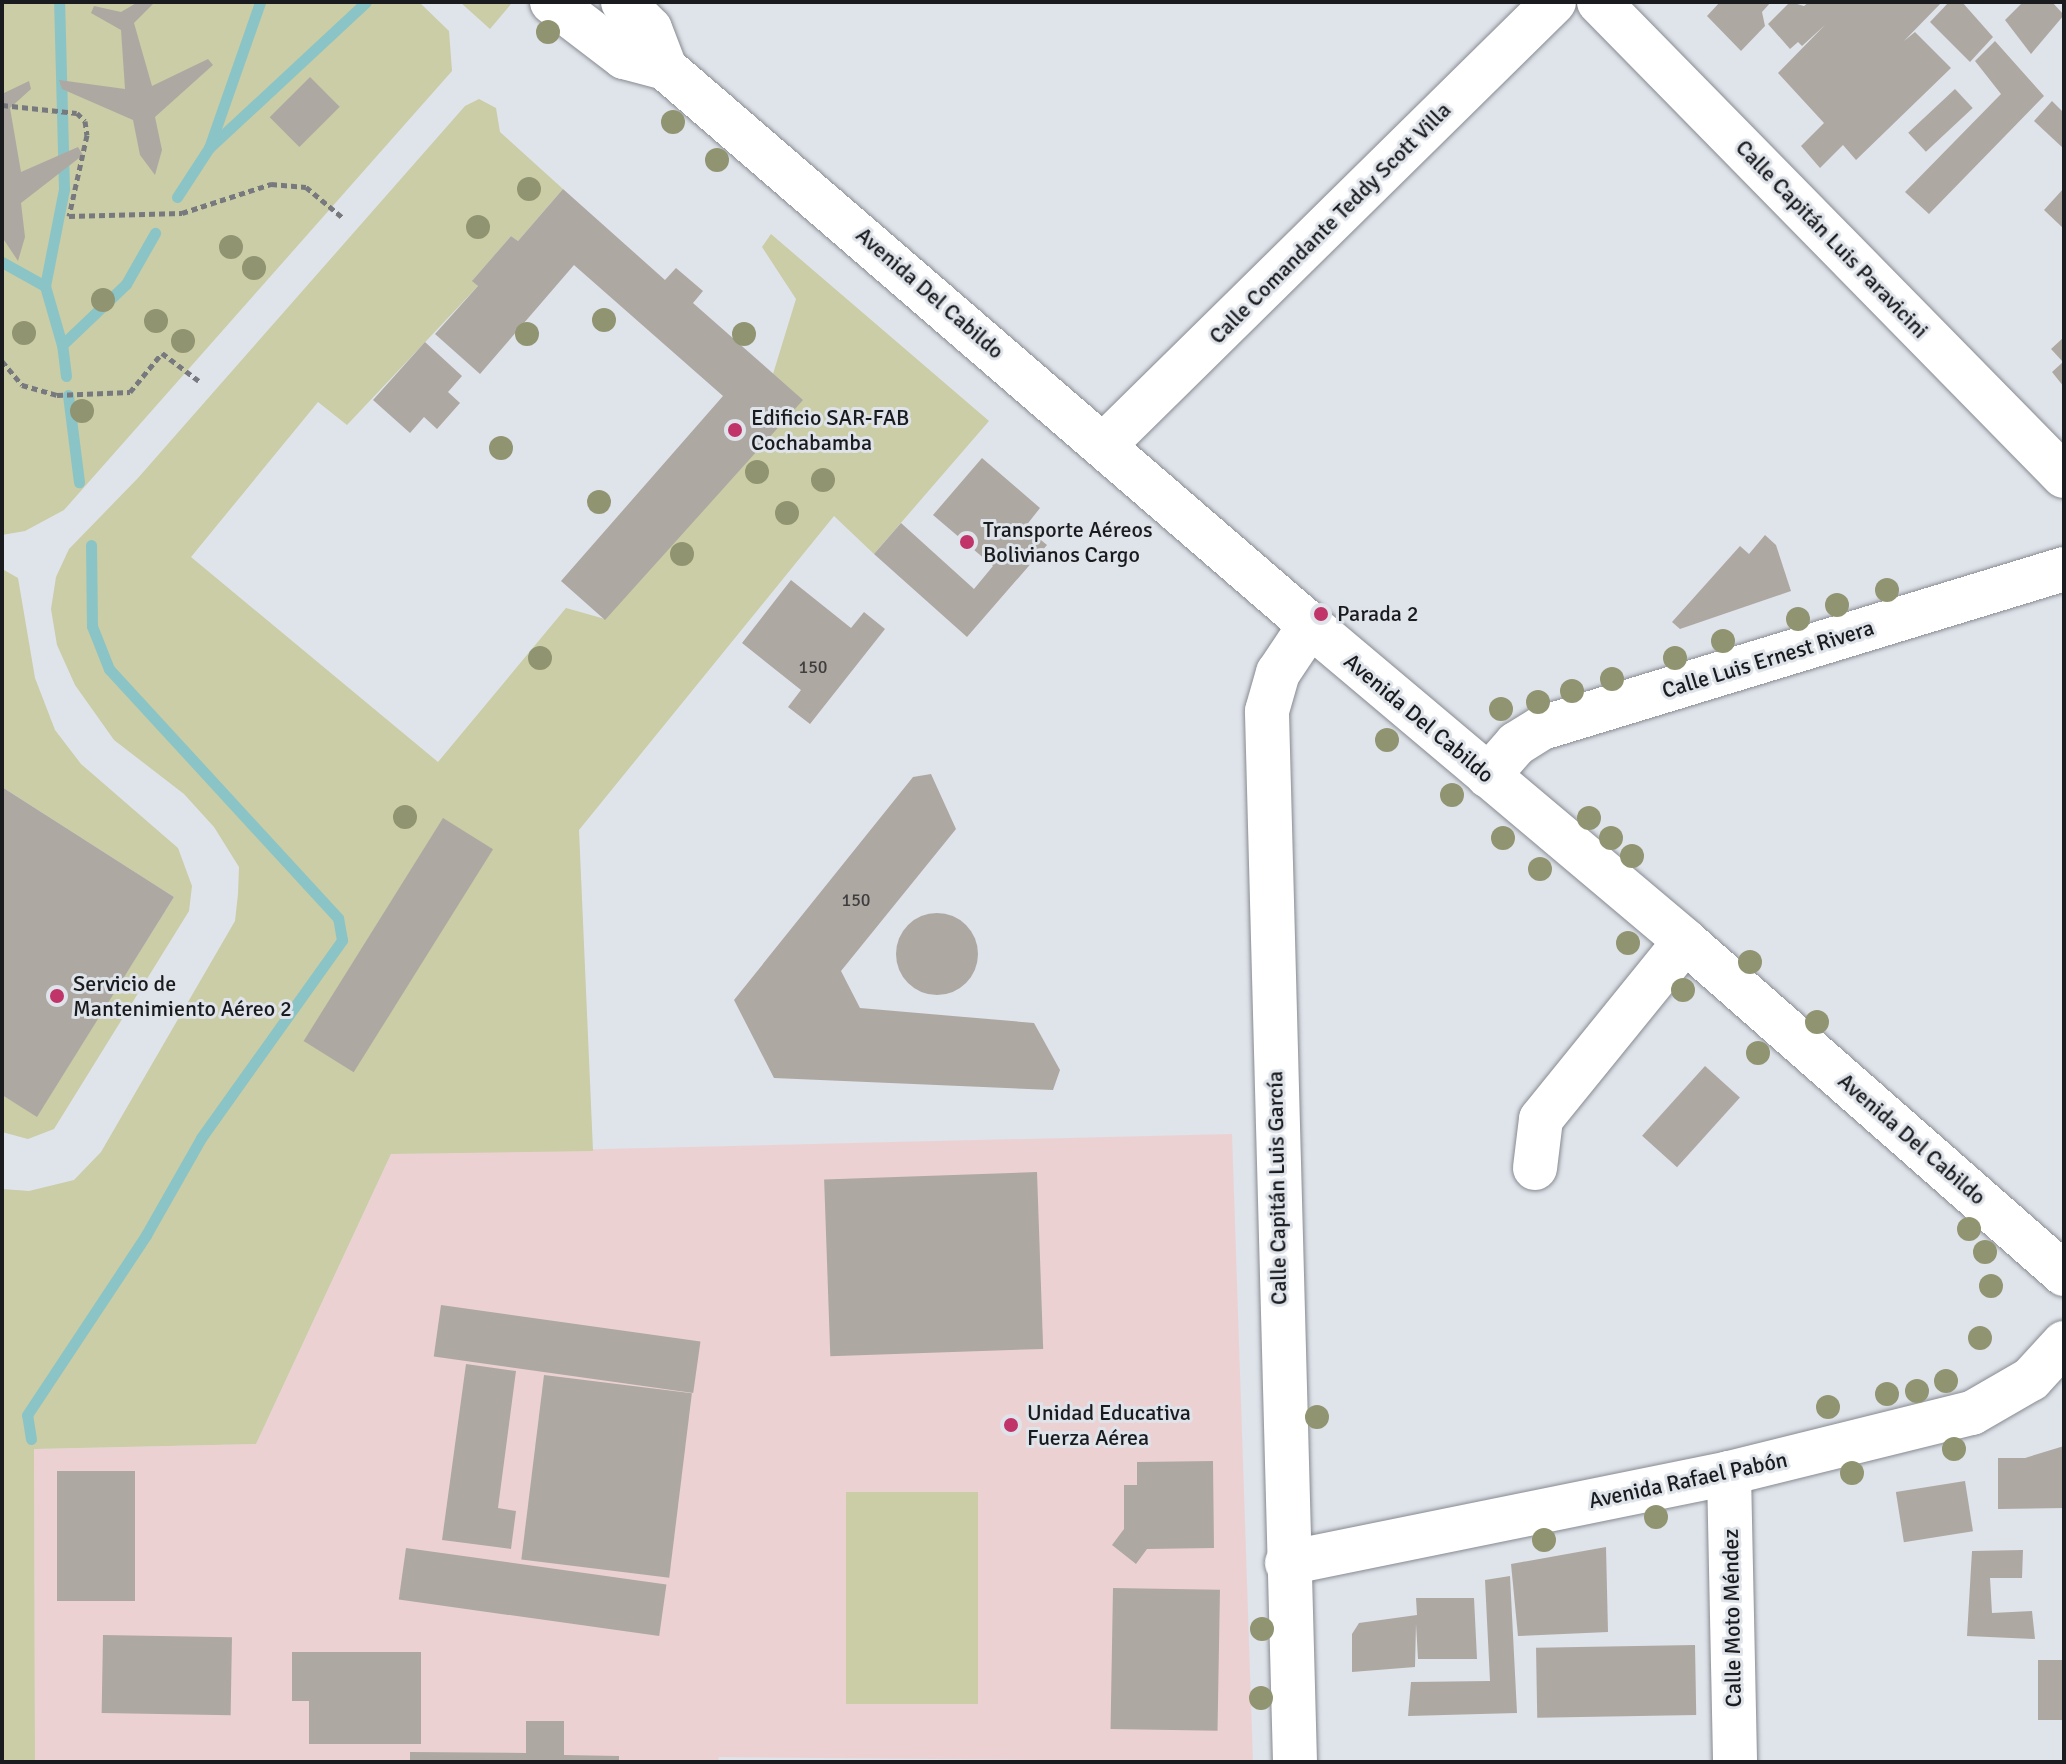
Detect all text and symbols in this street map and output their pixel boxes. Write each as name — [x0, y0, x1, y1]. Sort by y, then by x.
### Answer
street label: Calle Comandante Teddy Scott Villa — [1204, 97, 1456, 349]
street label: Calle Capitán Luis Paravicini — [1730, 134, 1934, 344]
street label: Avenida Del Cabildo — [851, 222, 1009, 364]
place label: Edificio SAR-FAB Cochabamba — [751, 404, 909, 456]
marker: Edificio SAR-FAB Cochabamba — [726, 421, 744, 439]
place label: Transporte Aéreos Bolivianos Cargo — [983, 516, 1153, 568]
marker: Transporte Aéreos Bolivianos Cargo — [958, 533, 976, 551]
place label: Parada 2 — [1337, 601, 1419, 627]
marker: Parada 2 — [1312, 605, 1330, 623]
street label: Calle Luis Ernest Rivera — [1659, 614, 1877, 704]
street label: Avenida Del Cabildo — [1339, 648, 1499, 788]
house number: 150 — [798, 656, 828, 678]
house number: 150 — [841, 889, 871, 911]
place label: Servicio de Mantenimiento Aéreo 2 — [73, 970, 292, 1022]
marker: Servicio de Mantenimiento Aéreo 2 — [48, 987, 66, 1005]
street label: Avenida Del Cabildo — [1833, 1068, 1991, 1210]
street label: Calle Capitán Luis García — [1262, 1071, 1292, 1305]
place label: Unidad Educativa Fuerza Aérea — [1027, 1399, 1191, 1450]
marker: Unidad Educativa Fuerza Aérea — [1002, 1416, 1020, 1434]
street label: Avenida Rafael Pabón — [1586, 1446, 1790, 1514]
street label: Calle Moto Méndez — [1717, 1528, 1747, 1708]

